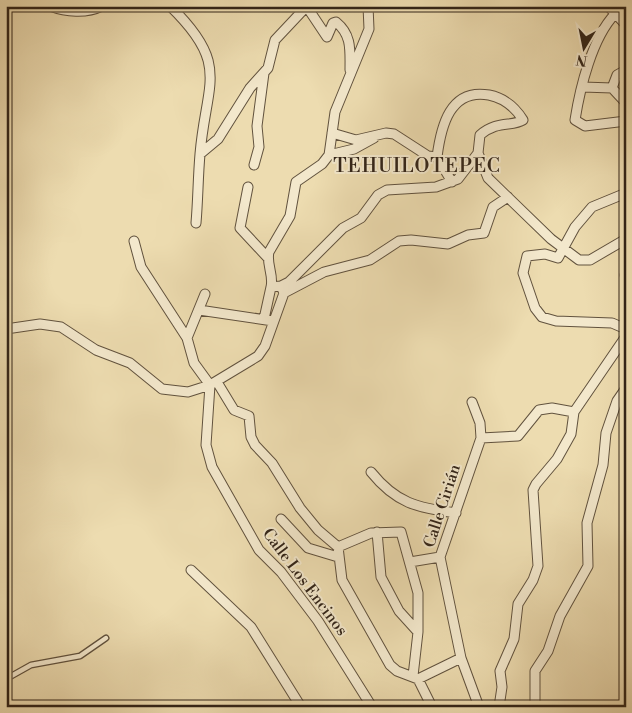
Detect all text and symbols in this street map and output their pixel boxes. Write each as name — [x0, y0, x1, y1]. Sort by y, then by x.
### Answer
north arrow — [560, 22, 610, 72]
text: N — [575, 50, 589, 70]
district label: TEHUILOTEPEC — [333, 154, 501, 178]
street label: Calle Cirián — [419, 461, 465, 550]
street label: Calle Los Encinos — [258, 524, 352, 640]

